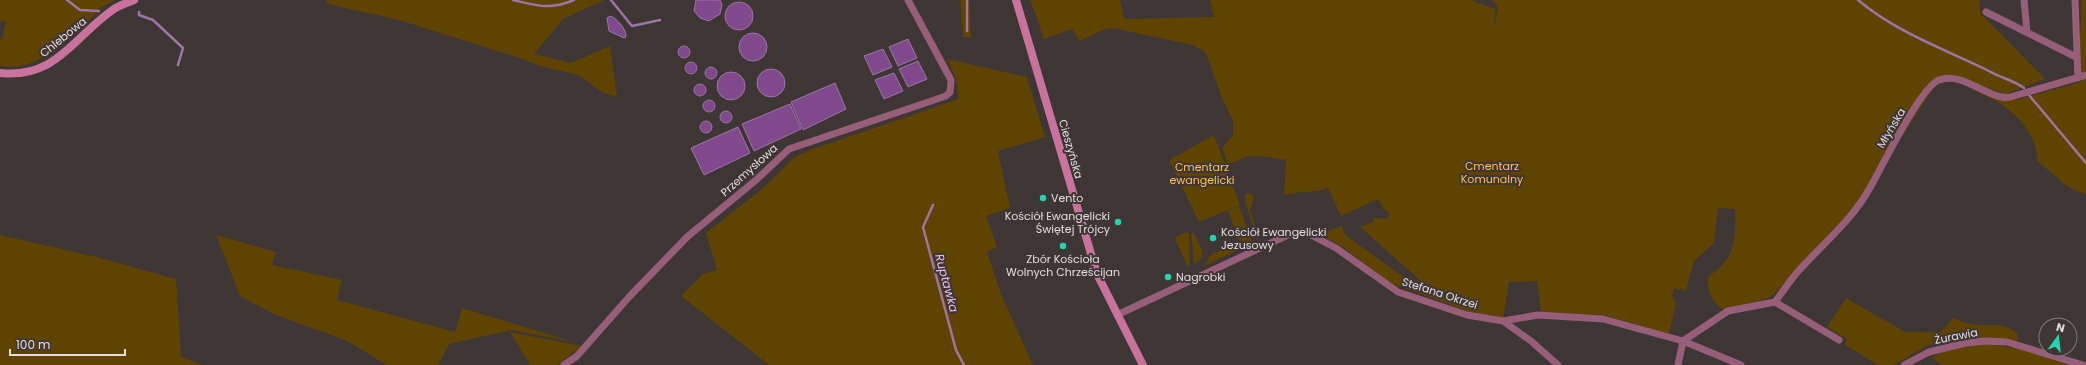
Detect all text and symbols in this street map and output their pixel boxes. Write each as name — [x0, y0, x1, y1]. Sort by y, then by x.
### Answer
street label: Chlebowa — [36, 13, 90, 61]
street label: Młyńska — [1873, 105, 1909, 151]
street label: Cieszyńska — [1055, 118, 1087, 180]
street label: Przemysłowa — [717, 140, 781, 200]
park label: Cmentarz Komunalny — [1461, 158, 1524, 187]
park label: Cmentarz ewangelicki — [1169, 159, 1235, 188]
place label: Vento — [1051, 190, 1083, 206]
marker: Vento — [1038, 193, 1048, 203]
place label: Kościół Ewangelicki Świętej Trójcy — [1005, 208, 1111, 237]
marker: Kościół Ewangelicki Świętej Trójcy — [1113, 217, 1123, 227]
place label: Kościół Ewangelicki Jezusowy — [1221, 224, 1327, 253]
marker: Kościół Ewangelicki Jezusowy — [1208, 233, 1218, 243]
marker: Zbór Kościoła Wolnych Chrześcijan — [1058, 241, 1068, 251]
place label: Zbór Kościoła Wolnych Chrześcijan — [1006, 251, 1120, 280]
water label: Ruptawka — [931, 252, 963, 314]
place label: Nagrobki — [1176, 269, 1226, 285]
marker: Nagrobki — [1163, 272, 1173, 282]
street label: Stefana Okrzei — [1400, 273, 1480, 313]
north arrow — [2038, 317, 2078, 357]
text: N — [2055, 319, 2067, 336]
street label: Żurawia — [1933, 324, 1979, 348]
scale bar — [10, 331, 125, 357]
text: 100 m — [16, 336, 50, 353]

